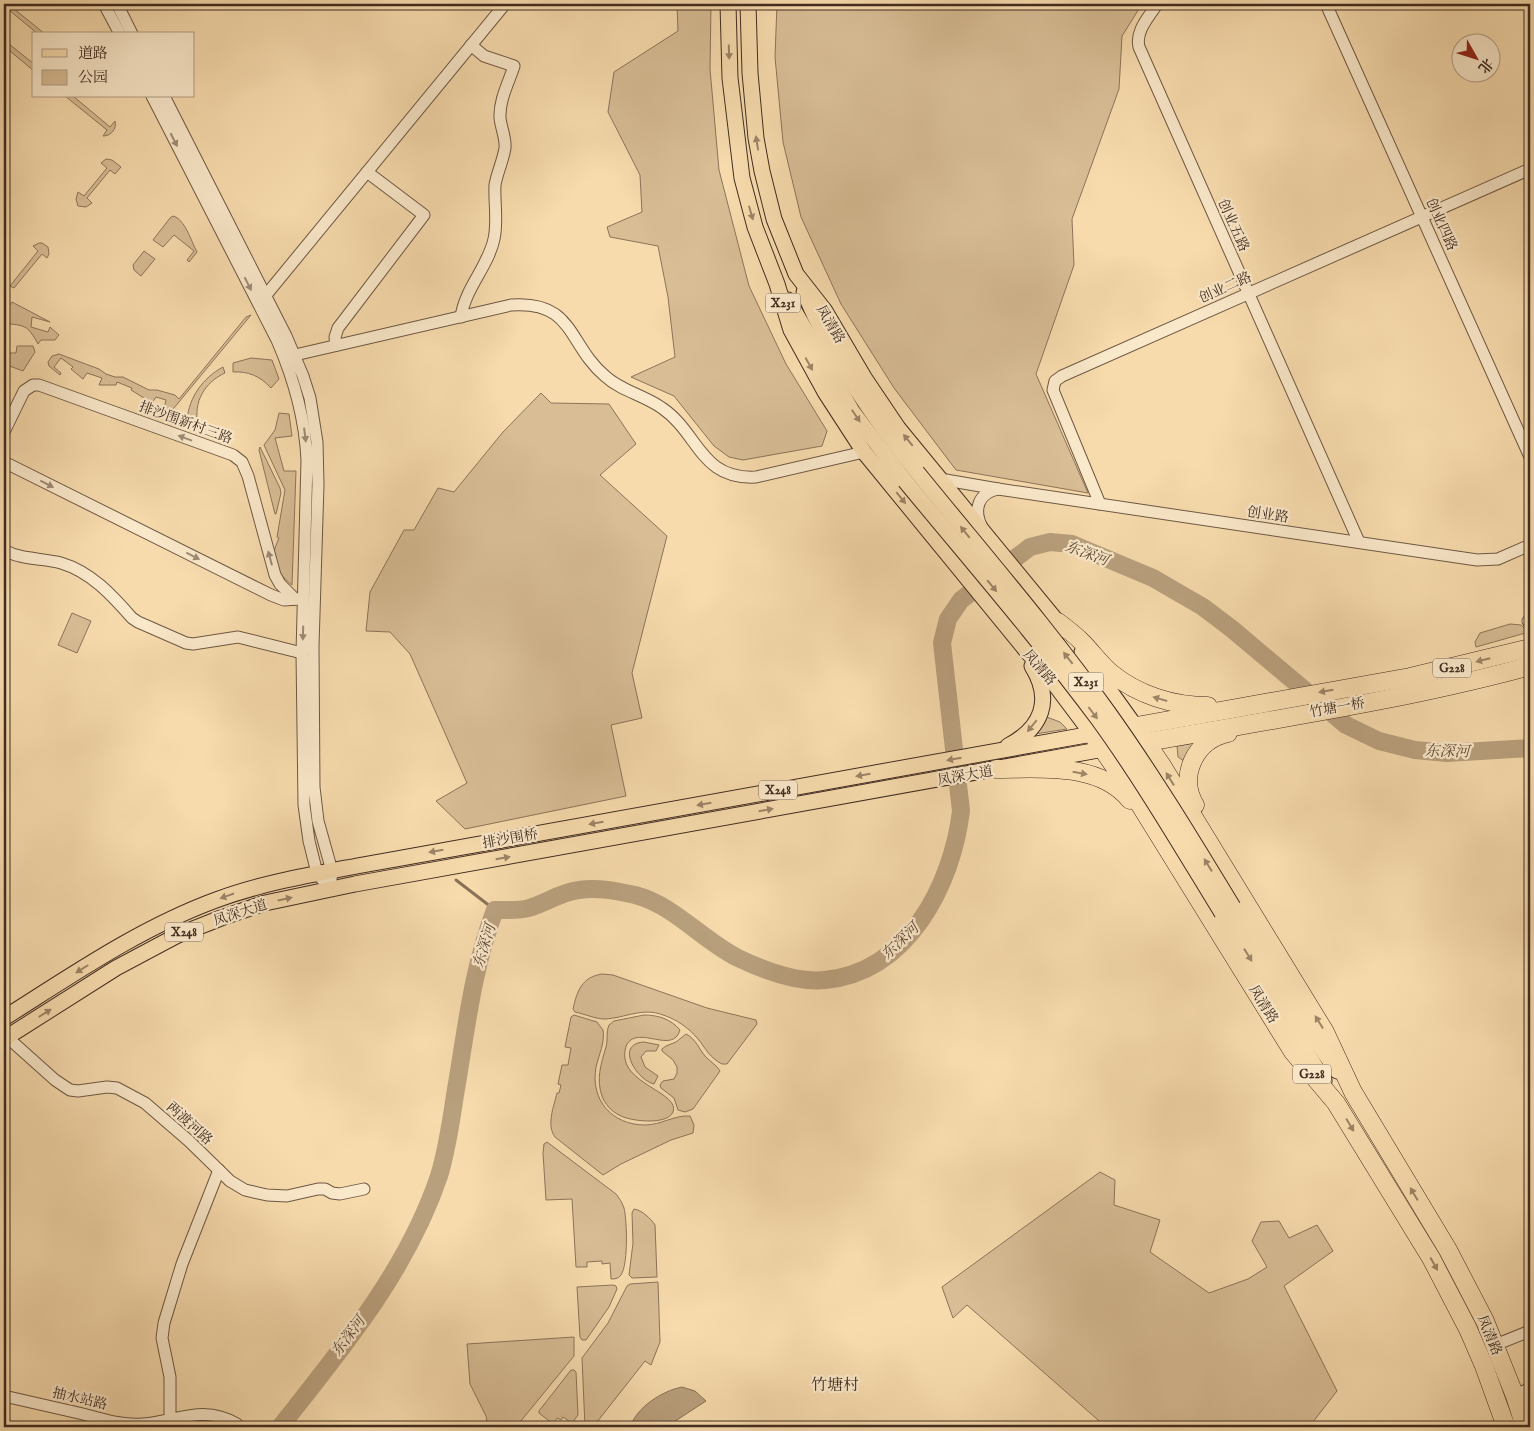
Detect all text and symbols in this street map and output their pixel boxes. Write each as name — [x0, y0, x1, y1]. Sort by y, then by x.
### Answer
legend — [32, 32, 195, 98]
north arrow — [1452, 32, 1502, 82]
text: 道路 — [78, 44, 108, 63]
one-way arrow — [726, 45, 734, 61]
text: 北 — [1474, 54, 1497, 77]
text: 公园 — [78, 68, 108, 87]
one-way arrow — [170, 132, 178, 147]
one-way arrow — [753, 134, 761, 150]
street label: 创业四路 — [1421, 195, 1461, 254]
street label: 创业五路 — [1213, 196, 1253, 255]
one-way arrow — [748, 206, 756, 221]
street label: 创业二路 — [1196, 268, 1255, 308]
one-way arrow — [244, 277, 252, 291]
road number: X231 — [766, 294, 800, 312]
street label: 凤清路 — [812, 302, 849, 347]
one-way arrow — [805, 358, 814, 371]
street label: 排沙围新村三路 — [137, 398, 235, 448]
one-way arrow — [851, 409, 861, 423]
one-way arrow — [301, 428, 309, 444]
one-way arrow — [178, 434, 193, 441]
one-way arrow — [902, 434, 913, 447]
one-way arrow — [40, 480, 55, 488]
one-way arrow — [896, 491, 907, 504]
street label: 创业路 — [1246, 503, 1290, 527]
one-way arrow — [960, 526, 971, 539]
water label: 东深河 — [1062, 537, 1114, 571]
one-way arrow — [266, 551, 274, 566]
one-way arrow — [186, 553, 200, 561]
one-way arrow — [987, 579, 998, 592]
one-way arrow — [298, 625, 306, 641]
street label: 凤清路 — [1019, 646, 1060, 689]
one-way arrow — [1062, 652, 1073, 665]
one-way arrow — [1475, 656, 1490, 664]
road number: G228 — [1433, 658, 1471, 678]
road number: X231 — [1068, 672, 1104, 692]
one-way arrow — [1317, 688, 1333, 696]
street label: 竹塘一桥 — [1308, 694, 1366, 722]
one-way arrow — [1153, 695, 1168, 703]
one-way arrow — [1088, 706, 1098, 720]
one-way arrow — [1027, 719, 1038, 732]
water label: 东深河 — [1424, 742, 1473, 761]
one-way arrow — [945, 755, 961, 763]
street label: 凤深大道 — [936, 762, 994, 790]
one-way arrow — [1072, 769, 1088, 777]
one-way arrow — [856, 771, 871, 779]
one-way arrow — [1165, 772, 1175, 785]
road number: X248 — [759, 780, 797, 800]
one-way arrow — [695, 800, 711, 808]
one-way arrow — [759, 806, 775, 814]
one-way arrow — [588, 819, 604, 827]
street label: 排沙围桥 — [481, 825, 539, 853]
one-way arrow — [428, 848, 444, 856]
one-way arrow — [495, 853, 511, 861]
one-way arrow — [1203, 859, 1212, 872]
one-way arrow — [219, 893, 234, 901]
one-way arrow — [277, 895, 292, 903]
street label: 凤深大道 — [211, 896, 270, 930]
water label: 东深河 — [878, 917, 925, 964]
water label: 东深河 — [469, 919, 501, 970]
road number: X248 — [165, 922, 203, 942]
one-way arrow — [1243, 948, 1252, 961]
one-way arrow — [75, 964, 88, 974]
street label: 凤清路 — [1244, 982, 1282, 1027]
one-way arrow — [38, 1008, 52, 1018]
one-way arrow — [1315, 1015, 1324, 1028]
road number: G228 — [1293, 1064, 1331, 1084]
street label: 两渡河路 — [163, 1098, 216, 1149]
one-way arrow — [1345, 1118, 1354, 1131]
one-way arrow — [1410, 1188, 1419, 1201]
one-way arrow — [1430, 1256, 1438, 1271]
water label: 东深河 — [327, 1310, 371, 1360]
street label: 凤清路 — [1473, 1313, 1506, 1358]
district label: 竹塘村 — [811, 1376, 859, 1396]
street label: 抽水站路 — [50, 1384, 109, 1414]

